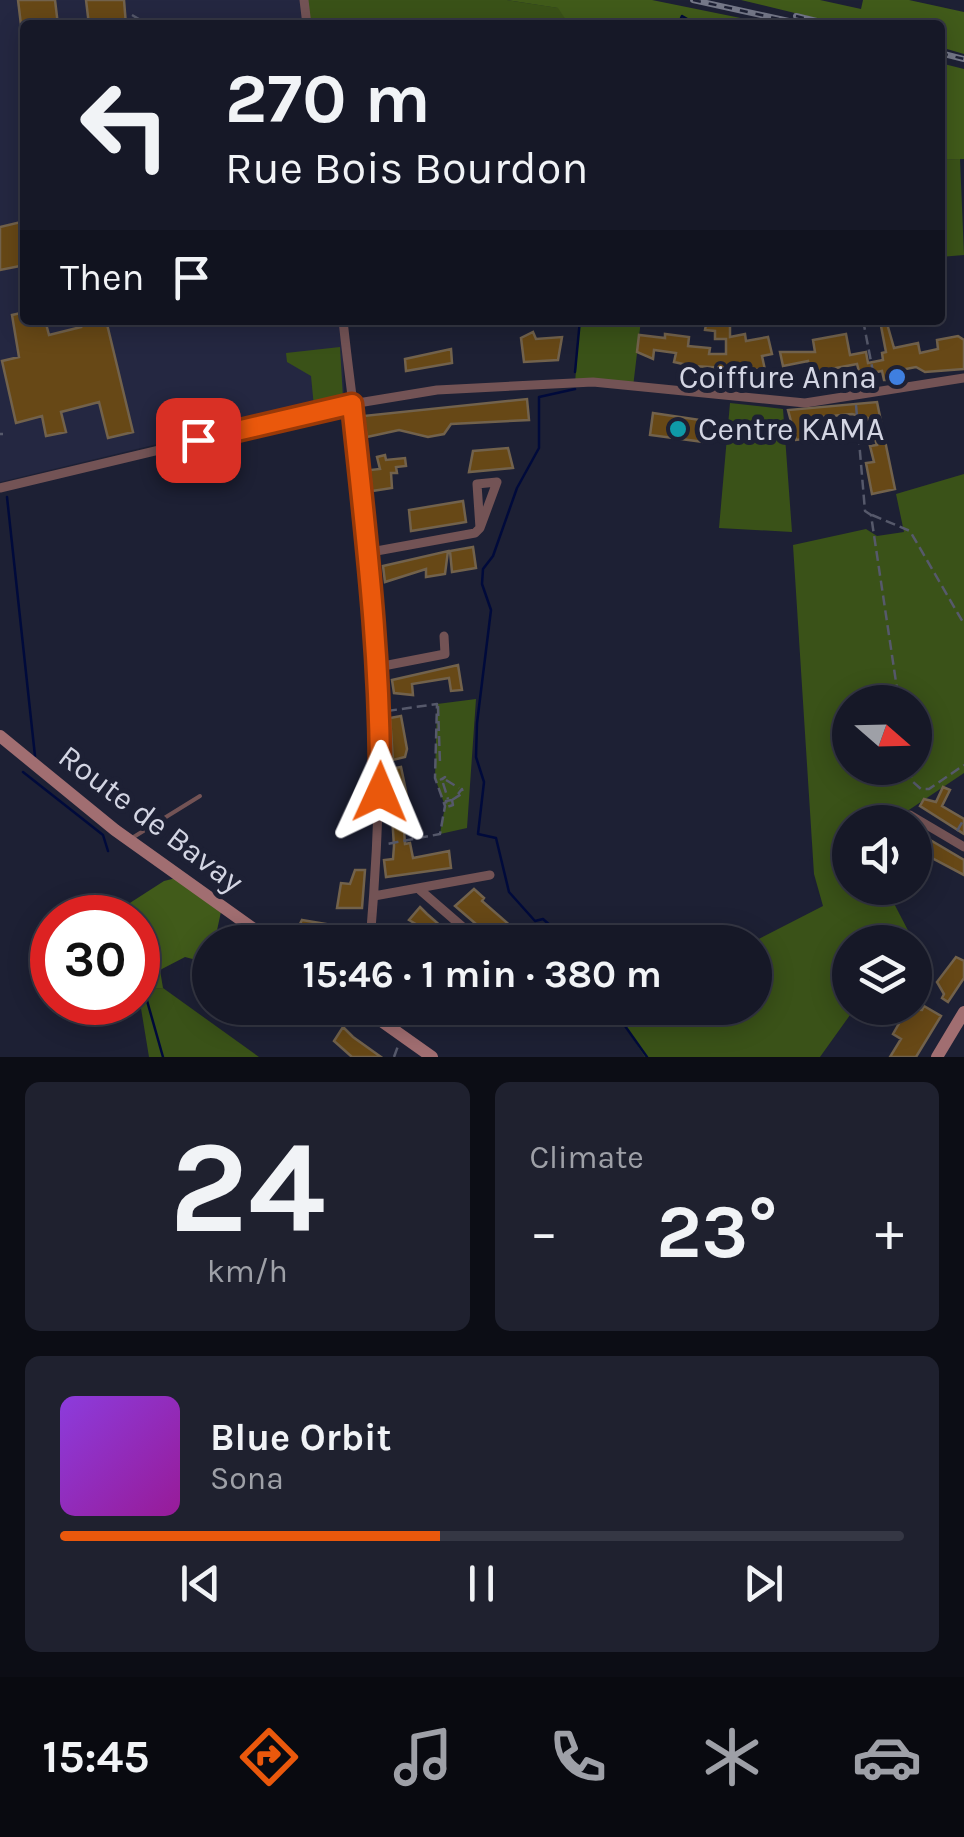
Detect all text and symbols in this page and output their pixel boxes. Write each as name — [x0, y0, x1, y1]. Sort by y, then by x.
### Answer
text: 270 m — [225, 58, 431, 140]
icon: left — [60, 60, 190, 190]
text: Rue Bois Bourdon — [225, 142, 588, 194]
icon: arrive — [164, 250, 219, 305]
text: Then — [60, 255, 144, 300]
place label: Coiffure Anna — [679, 359, 877, 396]
marker: Coiffure Anna — [886, 366, 908, 388]
pin — [156, 398, 241, 483]
place label: Centre KAMA — [698, 411, 884, 448]
icon: arrive — [171, 413, 226, 468]
marker: Centre KAMA — [667, 418, 689, 440]
north arrow — [832, 685, 932, 785]
map controls — [832, 685, 932, 1025]
street label: Route de Bavay — [51, 738, 251, 901]
position arrow — [328, 740, 432, 844]
button: sound — [832, 805, 932, 905]
speed limit sign: 30 — [30, 895, 160, 1025]
button: layers — [832, 925, 932, 1025]
text: 15:46 · 1 min · 380 m — [302, 952, 662, 997]
text: 24 — [169, 1112, 325, 1264]
text: Climate — [530, 1139, 644, 1176]
text: 23° — [656, 1188, 777, 1276]
text: − — [530, 1200, 558, 1264]
text: + — [875, 1200, 904, 1264]
text: km/h — [207, 1253, 288, 1290]
text: Blue Orbit — [210, 1415, 391, 1460]
text: Sona — [210, 1460, 284, 1497]
icon: previous — [173, 1556, 228, 1611]
icon: pause — [454, 1556, 509, 1611]
icon: next — [736, 1556, 791, 1611]
icon: directions — [234, 1722, 304, 1792]
icon: music — [388, 1722, 458, 1792]
icon: phone — [543, 1722, 613, 1792]
icon: climate — [697, 1722, 767, 1792]
icon: car — [852, 1722, 922, 1792]
text: 15:45 — [42, 1731, 150, 1783]

